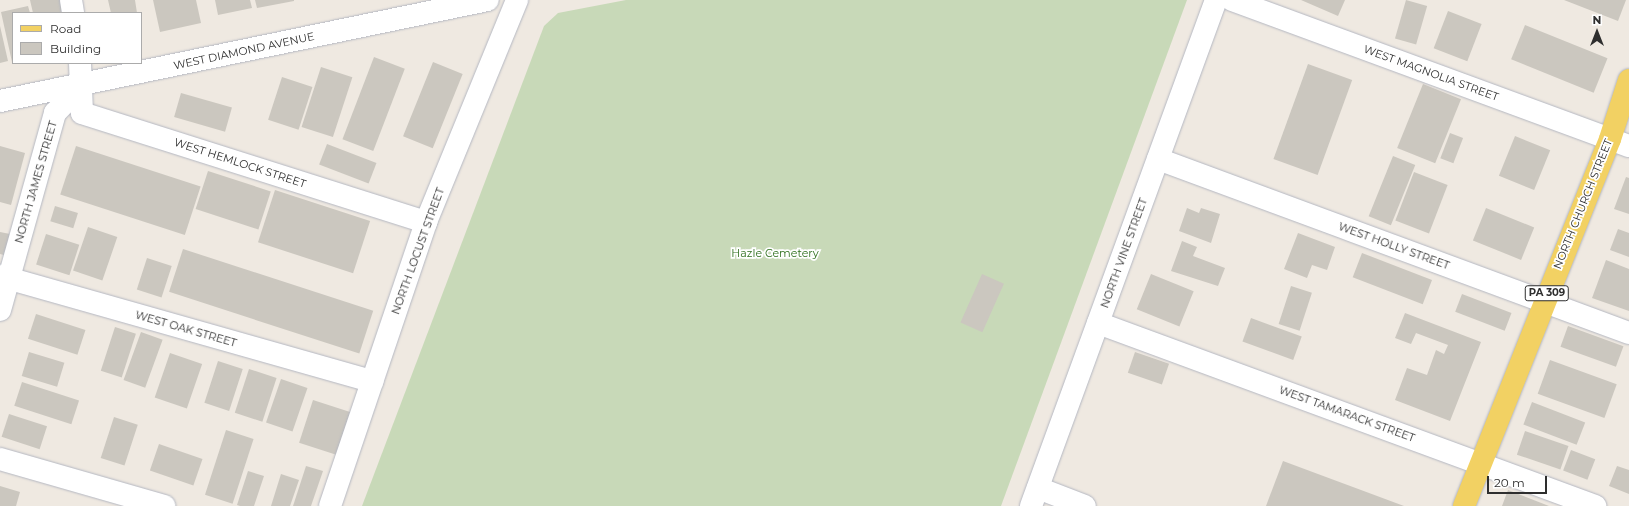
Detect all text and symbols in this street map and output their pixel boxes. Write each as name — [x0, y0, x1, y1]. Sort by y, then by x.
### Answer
legend — [12, 12, 142, 64]
north arrow — [1577, 12, 1617, 52]
text: N — [1593, 13, 1601, 27]
text: Road — [50, 21, 81, 36]
street label: WEST DIAMOND AVENUE — [172, 30, 316, 72]
text: Building — [50, 41, 101, 56]
street label: WEST MAGNOLIA STREET — [1362, 42, 1500, 104]
street label: NORTH JAMES STREET — [12, 119, 60, 245]
street label: WEST HEMLOCK STREET — [172, 135, 308, 191]
street label: NORTH CHURCH STREET — [1551, 137, 1615, 271]
street label: NORTH LOCUST STREET — [389, 186, 447, 316]
street label: NORTH VINE STREET — [1098, 196, 1150, 310]
street label: WEST HOLLY STREET — [1337, 220, 1451, 272]
park label: Hazle Cemetery — [731, 246, 819, 260]
road number: PA 309 — [1524, 285, 1570, 301]
street label: WEST OAK STREET — [134, 308, 238, 350]
street label: WEST TAMARACK STREET — [1277, 383, 1417, 445]
scale bar — [1489, 468, 1549, 494]
text: 20 m — [1494, 475, 1525, 490]

